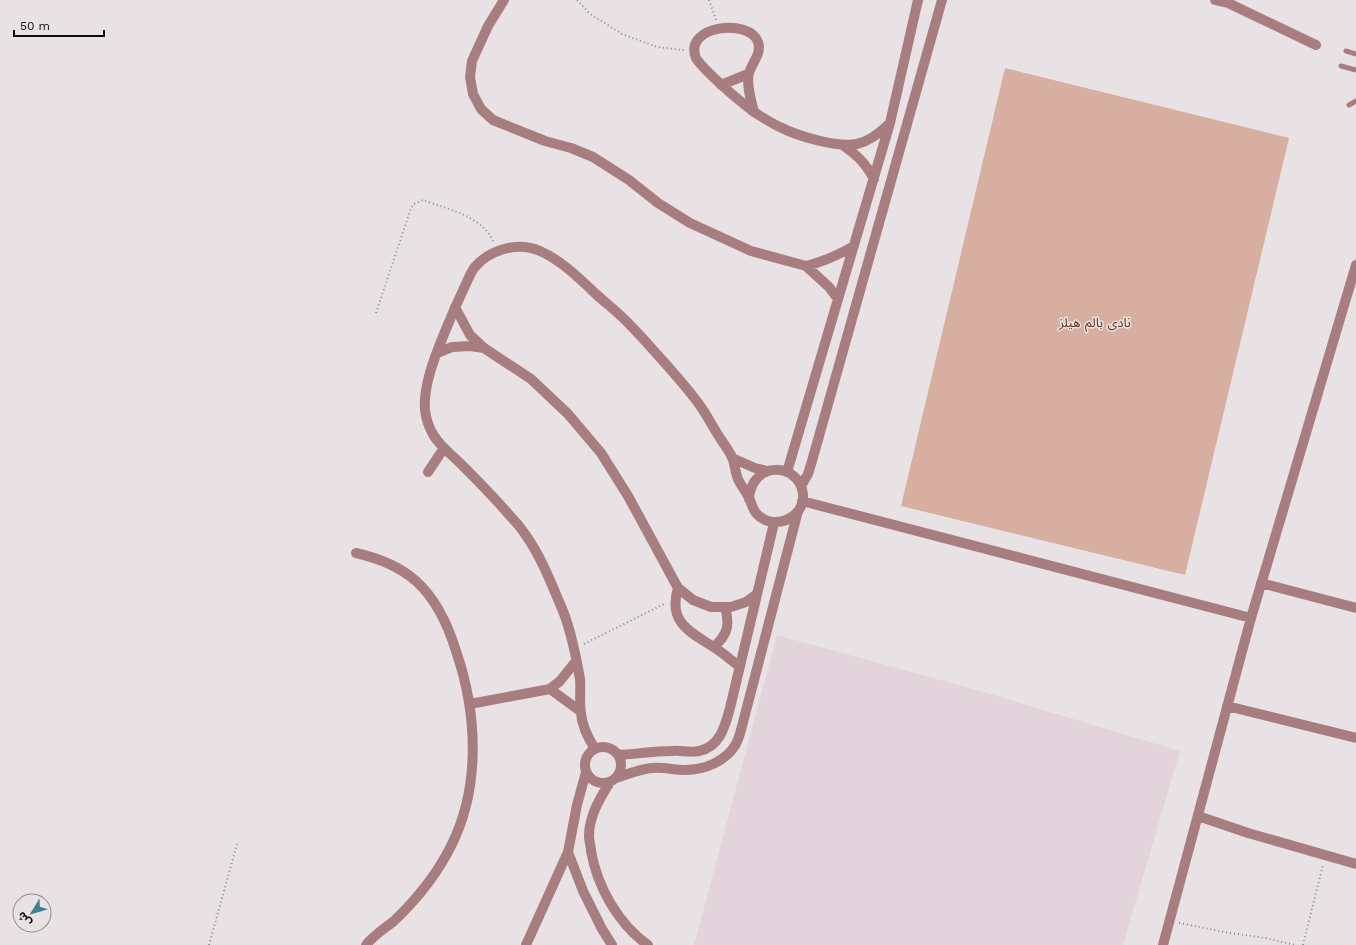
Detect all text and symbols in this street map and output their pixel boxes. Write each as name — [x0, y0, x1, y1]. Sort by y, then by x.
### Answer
scale bar — [14, 12, 104, 38]
text: 50 m — [20, 19, 50, 33]
park label: نادى بالم هيلز — [1058, 315, 1131, 333]
north arrow — [12, 893, 52, 933]
text: ش — [15, 909, 34, 929]

